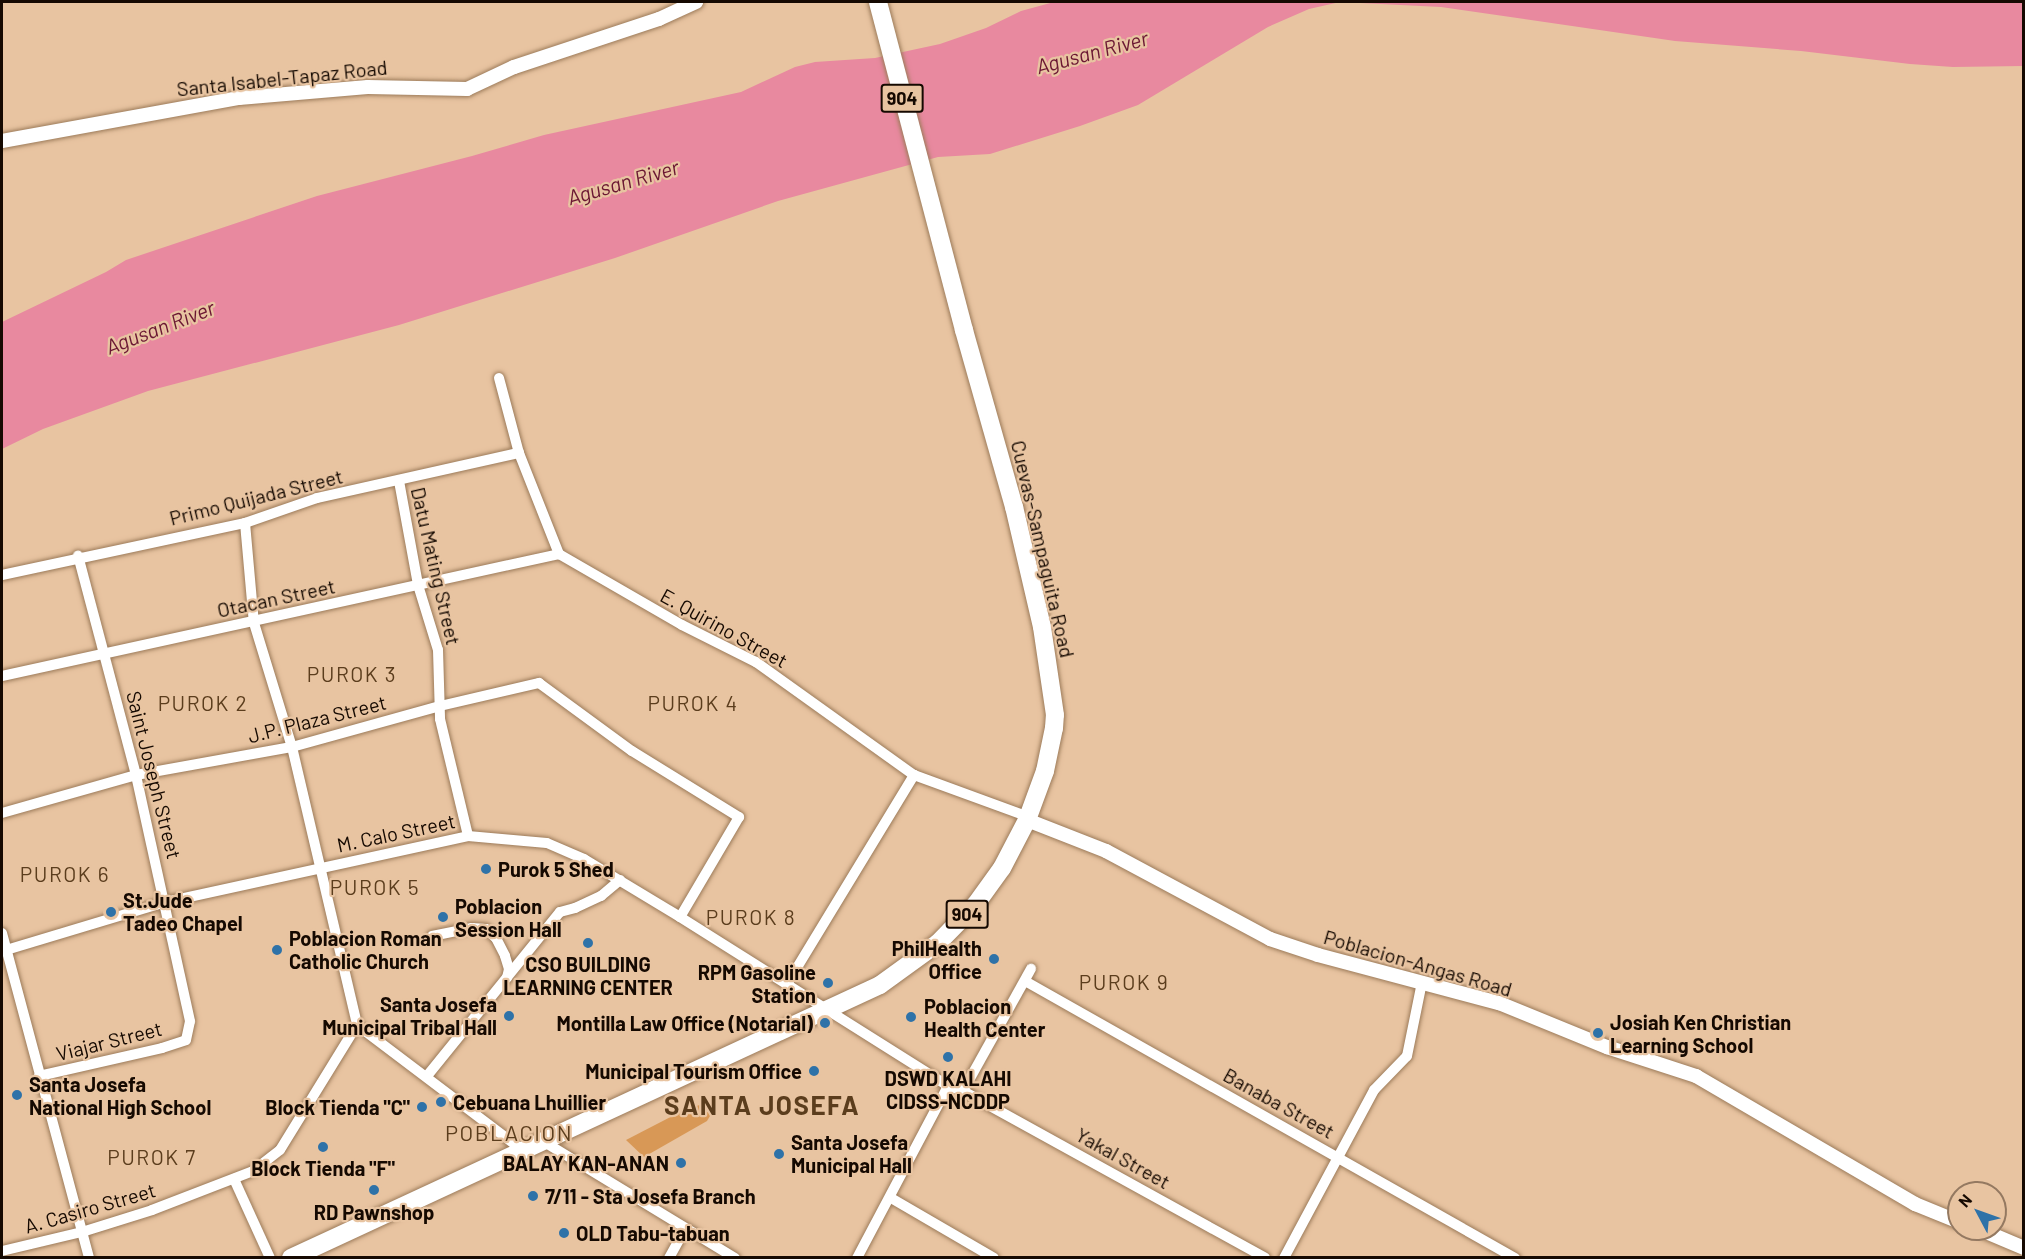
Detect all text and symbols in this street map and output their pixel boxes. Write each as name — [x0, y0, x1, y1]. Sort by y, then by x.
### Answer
water label: Agusan River — [1033, 25, 1151, 79]
street label: Santa Isabel-Tapaz Road — [175, 55, 389, 101]
road number: 904 — [880, 83, 924, 113]
water label: Agusan River — [564, 154, 682, 210]
water label: Agusan River — [102, 295, 218, 359]
street label: Cuevas-Sampaguita Road — [1006, 438, 1080, 660]
street label: Primo Quijada Street — [167, 464, 345, 530]
street label: Datu Mating Street — [406, 485, 466, 647]
street label: Otacan Street — [215, 574, 337, 622]
street label: E. Quirino Street — [656, 583, 792, 673]
district label: PUROK 3 — [307, 661, 397, 687]
street label: Saint Joseph Street — [122, 689, 186, 861]
district label: PUROK 2 — [158, 690, 248, 716]
street label: J.P. Plaza Street — [245, 690, 389, 748]
district label: PUROK 4 — [647, 690, 739, 716]
street label: M. Calo Street — [335, 809, 457, 857]
place label: Purok 5 Shed — [498, 857, 614, 881]
district label: PUROK 6 — [20, 861, 110, 887]
marker: Purok 5 Shed — [479, 862, 493, 876]
district label: PUROK 5 — [330, 874, 420, 900]
place label: St.Jude Tadeo Chapel — [123, 888, 243, 935]
place label: Poblacion Session Hall — [455, 894, 562, 941]
road number: 904 — [944, 899, 990, 929]
district label: PUROK 8 — [706, 904, 796, 930]
marker: St.Jude Tadeo Chapel — [104, 905, 118, 919]
marker: Poblacion Session Hall — [436, 910, 450, 924]
street label: Poblacion-Angas Road — [1321, 925, 1515, 1001]
place label: Poblacion Roman Catholic Church — [289, 927, 442, 974]
marker: CSO BUILDING LEARNING CENTER — [581, 936, 595, 950]
place label: PhilHealth Office — [892, 936, 982, 983]
marker: Poblacion Roman Catholic Church — [270, 943, 284, 957]
place label: CSO BUILDING LEARNING CENTER — [503, 952, 673, 999]
marker: PhilHealth Office — [987, 952, 1001, 966]
place label: RPM Gasoline Station — [698, 960, 816, 1007]
district label: PUROK 9 — [1079, 969, 1169, 995]
marker: RPM Gasoline Station — [821, 976, 835, 990]
place label: Santa Josefa Municipal Tribal Hall — [322, 993, 497, 1040]
place label: Poblacion Health Center — [924, 994, 1045, 1041]
marker: Poblacion Health Center — [902, 1008, 920, 1026]
marker: Santa Josefa Municipal Tribal Hall — [502, 1009, 516, 1023]
place label: Josiah Ken Christian Learning School — [1610, 1010, 1791, 1057]
place label: Montilla Law Office (Notarial) — [556, 1011, 813, 1035]
street label: Viajar Street — [54, 1016, 164, 1066]
marker: Montilla Law Office (Notarial) — [818, 1016, 832, 1030]
marker: Josiah Ken Christian Learning School — [1591, 1026, 1605, 1040]
marker: DSWD KALAHI CIDSS-NCDDP — [941, 1050, 955, 1064]
place label: Municipal Tourism Office — [585, 1059, 802, 1083]
street label: Banaba Street — [1219, 1063, 1339, 1143]
marker: Municipal Tourism Office — [807, 1064, 821, 1078]
place label: DSWD KALAHI CIDSS-NCDDP — [885, 1066, 1011, 1113]
place label: Santa Josefa National High School — [29, 1072, 211, 1119]
marker: Santa Josefa National High School — [10, 1088, 24, 1102]
district label: SANTA JOSEFA — [664, 1089, 860, 1121]
place label: Cebuana Lhuillier — [453, 1090, 606, 1114]
place label: Block Tienda "C" — [265, 1095, 410, 1119]
marker: Cebuana Lhuillier — [434, 1095, 448, 1109]
marker: Block Tienda "C" — [415, 1100, 429, 1114]
district label: POBLACION — [445, 1120, 573, 1146]
street label: Yakal Street — [1072, 1122, 1174, 1194]
place label: Santa Josefa Municipal Hall — [791, 1130, 912, 1177]
marker: Block Tienda "F" — [316, 1140, 330, 1154]
district label: PUROK 7 — [107, 1144, 197, 1170]
marker: Santa Josefa Municipal Hall — [772, 1147, 786, 1161]
place label: BALAY KAN-ANAN — [503, 1151, 669, 1175]
place label: Block Tienda "F" — [251, 1156, 395, 1180]
marker: BALAY KAN-ANAN — [674, 1156, 688, 1170]
street label: A. Casiro Street — [22, 1178, 158, 1238]
north arrow — [1947, 1181, 2007, 1241]
marker: RD Pawnshop — [367, 1183, 381, 1197]
place label: 7/11 - Sta Josefa Branch — [545, 1184, 756, 1208]
marker: 7/11 - Sta Josefa Branch — [526, 1189, 540, 1203]
text: N — [1954, 1190, 1975, 1210]
place label: RD Pawnshop — [314, 1200, 434, 1224]
place label: OLD Tabu-tabuan — [576, 1221, 730, 1245]
marker: OLD Tabu-tabuan — [557, 1226, 571, 1240]

